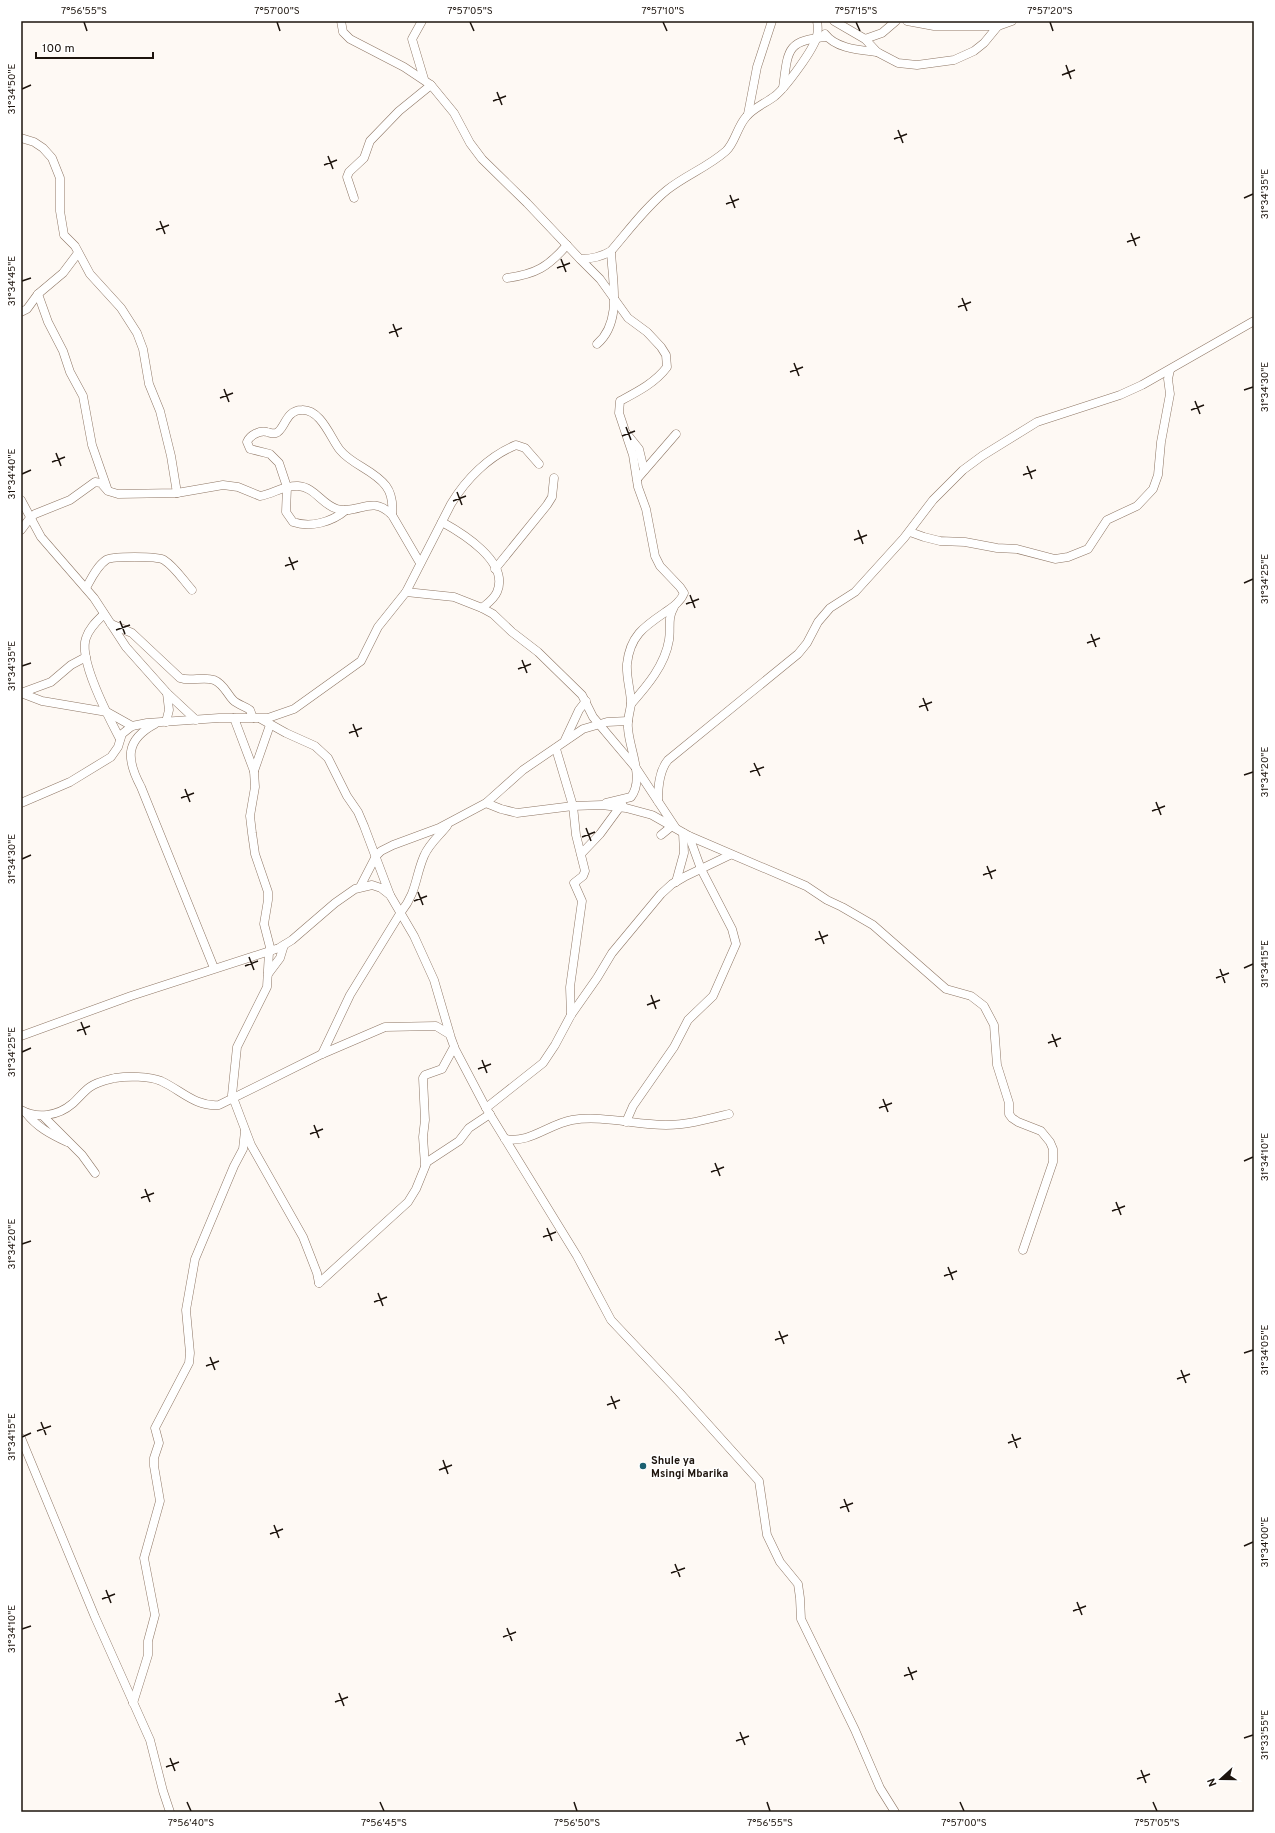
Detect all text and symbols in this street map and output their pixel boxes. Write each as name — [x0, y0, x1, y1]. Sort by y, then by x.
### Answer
text: 7°56'55"S — [61, 5, 107, 18]
text: 7°57'00"S — [254, 5, 300, 18]
text: 7°57'05"S — [447, 5, 493, 18]
text: 7°57'10"S — [642, 5, 684, 18]
text: 7°57'15"S — [835, 5, 877, 18]
text: 7°57'20"S — [1027, 5, 1073, 18]
scale bar — [36, 34, 153, 60]
text: 100 m — [42, 41, 75, 57]
text: 31°34'50"E — [6, 64, 19, 114]
text: 31°34'35"E — [1259, 169, 1272, 219]
text: 31°34'45"E — [6, 256, 19, 306]
text: 31°34'30"E — [1259, 362, 1272, 412]
text: 31°34'40"E — [6, 449, 19, 499]
text: 31°34'25"E — [1259, 554, 1272, 604]
text: 31°34'35"E — [6, 641, 19, 691]
text: 31°34'20"E — [1259, 747, 1272, 797]
text: 31°34'30"E — [6, 834, 19, 884]
text: 31°34'15"E — [1259, 940, 1272, 988]
text: 31°34'25"E — [6, 1027, 19, 1077]
text: 31°34'10"E — [1259, 1133, 1272, 1181]
text: 31°34'20"E — [6, 1219, 19, 1269]
text: 31°34'05"E — [1259, 1325, 1272, 1375]
text: 31°34'15"E — [6, 1413, 19, 1461]
place label: Shule ya Msingi Mbarika — [651, 1454, 728, 1481]
marker: Shule ya Msingi Mbarika — [638, 1461, 648, 1471]
text: 31°34'00"E — [1259, 1517, 1272, 1567]
text: 31°34'10"E — [6, 1605, 19, 1653]
text: 31°33'55"E — [1259, 1710, 1272, 1760]
north arrow — [1201, 1759, 1241, 1799]
text: N — [1205, 1776, 1221, 1788]
text: 7°56'40"S — [168, 1817, 214, 1830]
text: 7°56'45"S — [361, 1817, 407, 1830]
text: 7°56'50"S — [554, 1817, 600, 1830]
text: 7°56'55"S — [747, 1817, 793, 1830]
text: 7°57'00"S — [941, 1817, 987, 1830]
text: 7°57'05"S — [1134, 1817, 1180, 1830]

